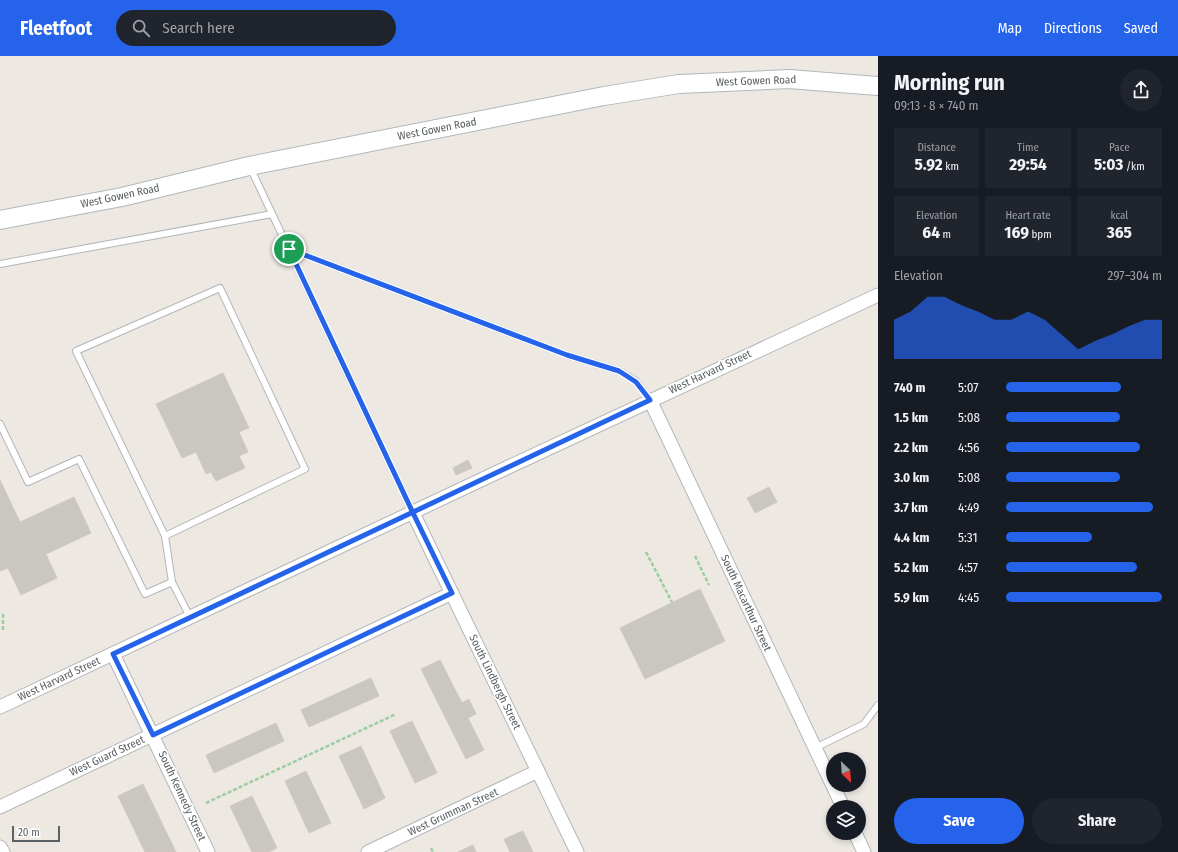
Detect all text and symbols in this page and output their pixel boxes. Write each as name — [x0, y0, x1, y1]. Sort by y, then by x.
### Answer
search box — [116, 10, 396, 46]
text: Fleetfoot — [20, 17, 92, 40]
icon: search — [130, 17, 152, 39]
text: Search here — [162, 19, 235, 37]
text: Map — [998, 20, 1022, 37]
text: Directions — [1044, 20, 1102, 37]
text: Saved — [1124, 20, 1158, 37]
text: Morning run — [894, 69, 1005, 96]
button: share — [1120, 69, 1162, 111]
street label: West Gowen Road — [716, 73, 796, 89]
text: 09:13 · 8 × 740 m — [894, 98, 978, 113]
street label: West Gowen Road — [396, 115, 478, 143]
text: Distance — [917, 141, 956, 154]
text: Time — [1017, 141, 1039, 154]
text: Pace — [1109, 141, 1130, 154]
text: 5.92 — [914, 154, 943, 175]
text: 29:54 — [1009, 154, 1047, 175]
text: 5:03 — [1094, 154, 1123, 175]
text: km — [943, 160, 959, 173]
text: /km — [1123, 160, 1145, 173]
street label: West Gowen Road — [79, 181, 161, 211]
text: Elevation — [916, 209, 957, 222]
text: Heart rate — [1005, 209, 1051, 222]
text: kcal — [1110, 209, 1128, 222]
text: 64 — [922, 222, 940, 243]
text: 169 — [1004, 222, 1029, 243]
text: 365 — [1107, 222, 1132, 243]
text: m — [940, 228, 951, 241]
text: bpm — [1029, 228, 1052, 241]
pin — [272, 232, 306, 266]
icon: arrive — [278, 238, 300, 260]
text: Elevation — [894, 268, 943, 283]
text: 297–304 m — [1108, 268, 1162, 283]
street label: West Harvard Street — [667, 347, 754, 397]
text: 740 m — [894, 380, 926, 395]
text: 5:07 — [958, 380, 979, 395]
text: 1.5 km — [894, 410, 928, 425]
text: 5:08 — [958, 410, 980, 425]
text: 2.2 km — [894, 440, 928, 455]
text: 4:56 — [958, 440, 980, 455]
text: 3.0 km — [894, 470, 929, 485]
text: 5:08 — [958, 470, 980, 485]
text: 3.7 km — [894, 500, 928, 515]
text: 4:49 — [958, 500, 979, 515]
text: 4.4 km — [894, 530, 929, 545]
text: 5:31 — [958, 530, 977, 545]
street label: South Macarthur Street — [718, 553, 774, 654]
text: 5.2 km — [894, 560, 929, 575]
text: 4:57 — [958, 560, 978, 575]
text: 5.9 km — [894, 590, 929, 605]
text: 4:45 — [958, 590, 979, 605]
street label: South Lindbergh Street — [466, 632, 524, 732]
street label: West Harvard Street — [16, 654, 103, 704]
street label: West Guard Street — [68, 733, 147, 779]
street label: South Kennedy Street — [155, 749, 209, 843]
north arrow — [826, 752, 866, 792]
map controls — [826, 752, 866, 840]
street label: West Grumman Street — [406, 785, 501, 839]
button: Save — [894, 798, 1024, 844]
button: Share — [1032, 798, 1162, 844]
button: layers — [826, 800, 866, 840]
scale bar — [12, 824, 60, 843]
text: 20 m — [18, 826, 40, 839]

